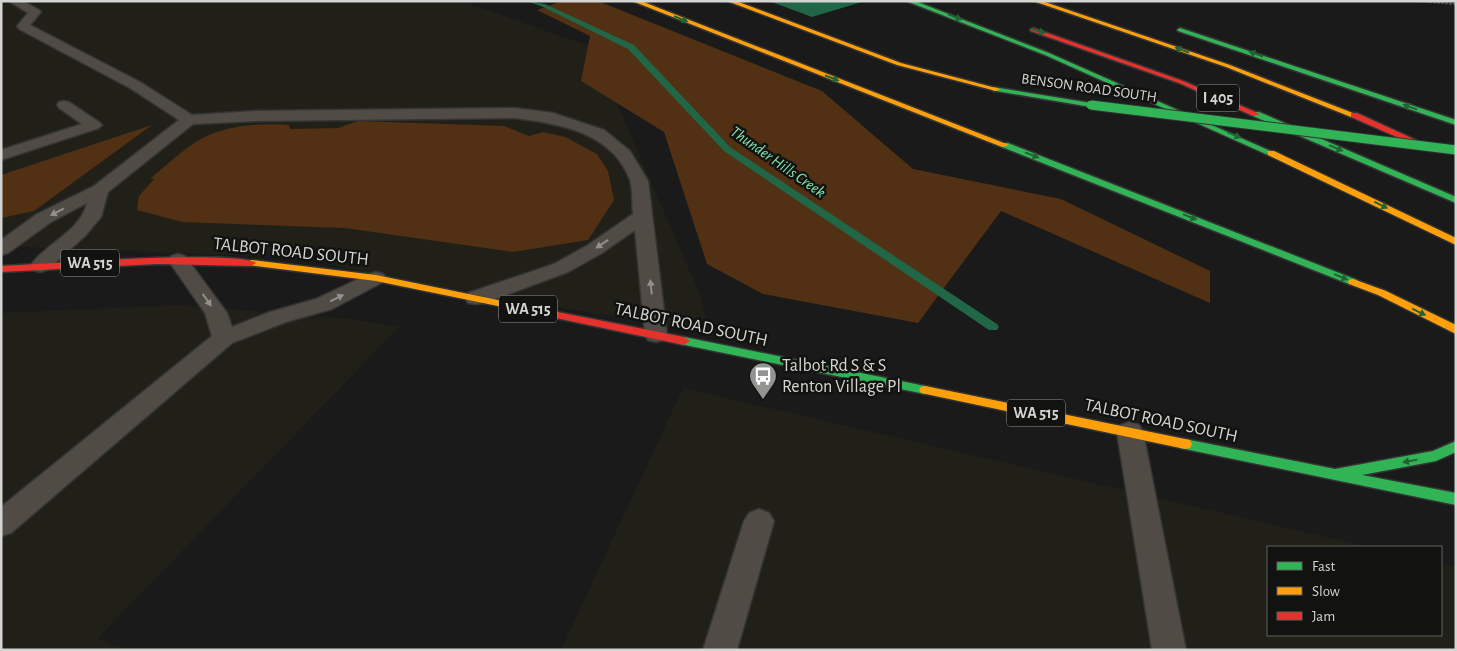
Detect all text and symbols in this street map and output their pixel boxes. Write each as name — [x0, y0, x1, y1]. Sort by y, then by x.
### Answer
one-way arrow — [948, 14, 963, 21]
one-way arrow — [674, 15, 688, 23]
one-way arrow — [1031, 28, 1046, 36]
one-way arrow — [1174, 46, 1189, 53]
one-way arrow — [1248, 50, 1263, 58]
street label: BENSON ROAD SOUTH — [1020, 71, 1158, 105]
one-way arrow — [825, 74, 840, 82]
road number: I 405 — [1197, 85, 1239, 112]
one-way arrow — [1402, 103, 1417, 110]
water label: Thunder Hills Creek — [727, 123, 829, 201]
one-way arrow — [1227, 132, 1241, 140]
one-way arrow — [1329, 144, 1343, 152]
one-way arrow — [1025, 151, 1040, 159]
one-way arrow — [1373, 201, 1388, 209]
one-way arrow — [50, 208, 64, 216]
one-way arrow — [1183, 213, 1197, 221]
street label: TALBOT ROAD SOUTH — [212, 235, 370, 269]
one-way arrow — [595, 239, 609, 249]
road number: WA 515 — [61, 250, 119, 276]
one-way arrow — [1334, 273, 1349, 281]
one-way arrow — [647, 279, 655, 295]
one-way arrow — [202, 293, 212, 307]
one-way arrow — [330, 293, 344, 301]
road number: WA 515 — [499, 296, 557, 322]
street label: TALBOT ROAD SOUTH — [613, 300, 769, 350]
one-way arrow — [1412, 308, 1426, 316]
place label: Talbot Rd S & S Renton Village Pl — [782, 357, 901, 396]
bus stop icon: Talbot Rd S & S Renton Village Pl — [748, 361, 778, 400]
street label: TALBOT ROAD SOUTH — [1083, 396, 1239, 446]
road number: WA 515 — [1007, 399, 1065, 426]
one-way arrow — [1402, 457, 1418, 465]
legend — [1267, 546, 1442, 636]
text: Fast — [1312, 559, 1336, 574]
text: Slow — [1312, 584, 1340, 599]
text: Jam — [1312, 609, 1335, 624]

